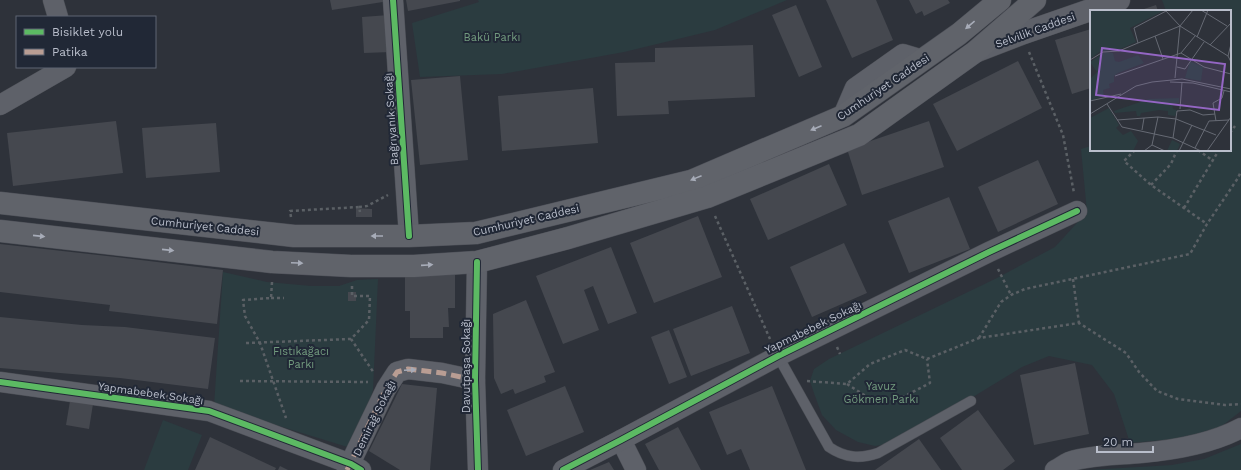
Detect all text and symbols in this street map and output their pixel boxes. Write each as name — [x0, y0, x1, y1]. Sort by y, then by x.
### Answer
street label: Selvilik Caddesi — [994, 10, 1077, 51]
inset map — [1090, 10, 1231, 151]
legend — [16, 16, 156, 68]
one-way arrow — [964, 20, 975, 29]
text: Bisiklet yolu — [52, 25, 123, 39]
park label: Bakü Parkı — [464, 31, 520, 44]
text: Patika — [52, 45, 88, 59]
street label: Cumhuriyet Caddesi — [835, 52, 932, 123]
street label: Bağrıyanık Sokağı — [382, 72, 401, 166]
one-way arrow — [810, 125, 821, 131]
one-way arrow — [690, 175, 702, 182]
street label: Cumhuriyet Caddesi — [472, 202, 581, 239]
street label: Cumhuriyet Caddesi — [150, 214, 260, 239]
one-way arrow — [33, 232, 45, 239]
one-way arrow — [370, 233, 383, 239]
one-way arrow — [162, 247, 174, 253]
one-way arrow — [291, 260, 303, 267]
one-way arrow — [421, 262, 433, 269]
street label: Yapmabebek Sokağı — [763, 298, 864, 357]
street label: Davutpaşa Sokağı — [460, 319, 473, 413]
park label: Fıstıkağacı Parkı — [273, 345, 329, 371]
one-way arrow — [403, 367, 416, 373]
street label: Demirağ Sokağı — [350, 378, 398, 458]
street label: Yapmabebek Sokağı — [97, 380, 204, 407]
park label: Yavuz Gökmen Parkı — [844, 380, 918, 406]
scale bar — [1097, 428, 1153, 454]
text: 20 m — [1103, 435, 1133, 449]

